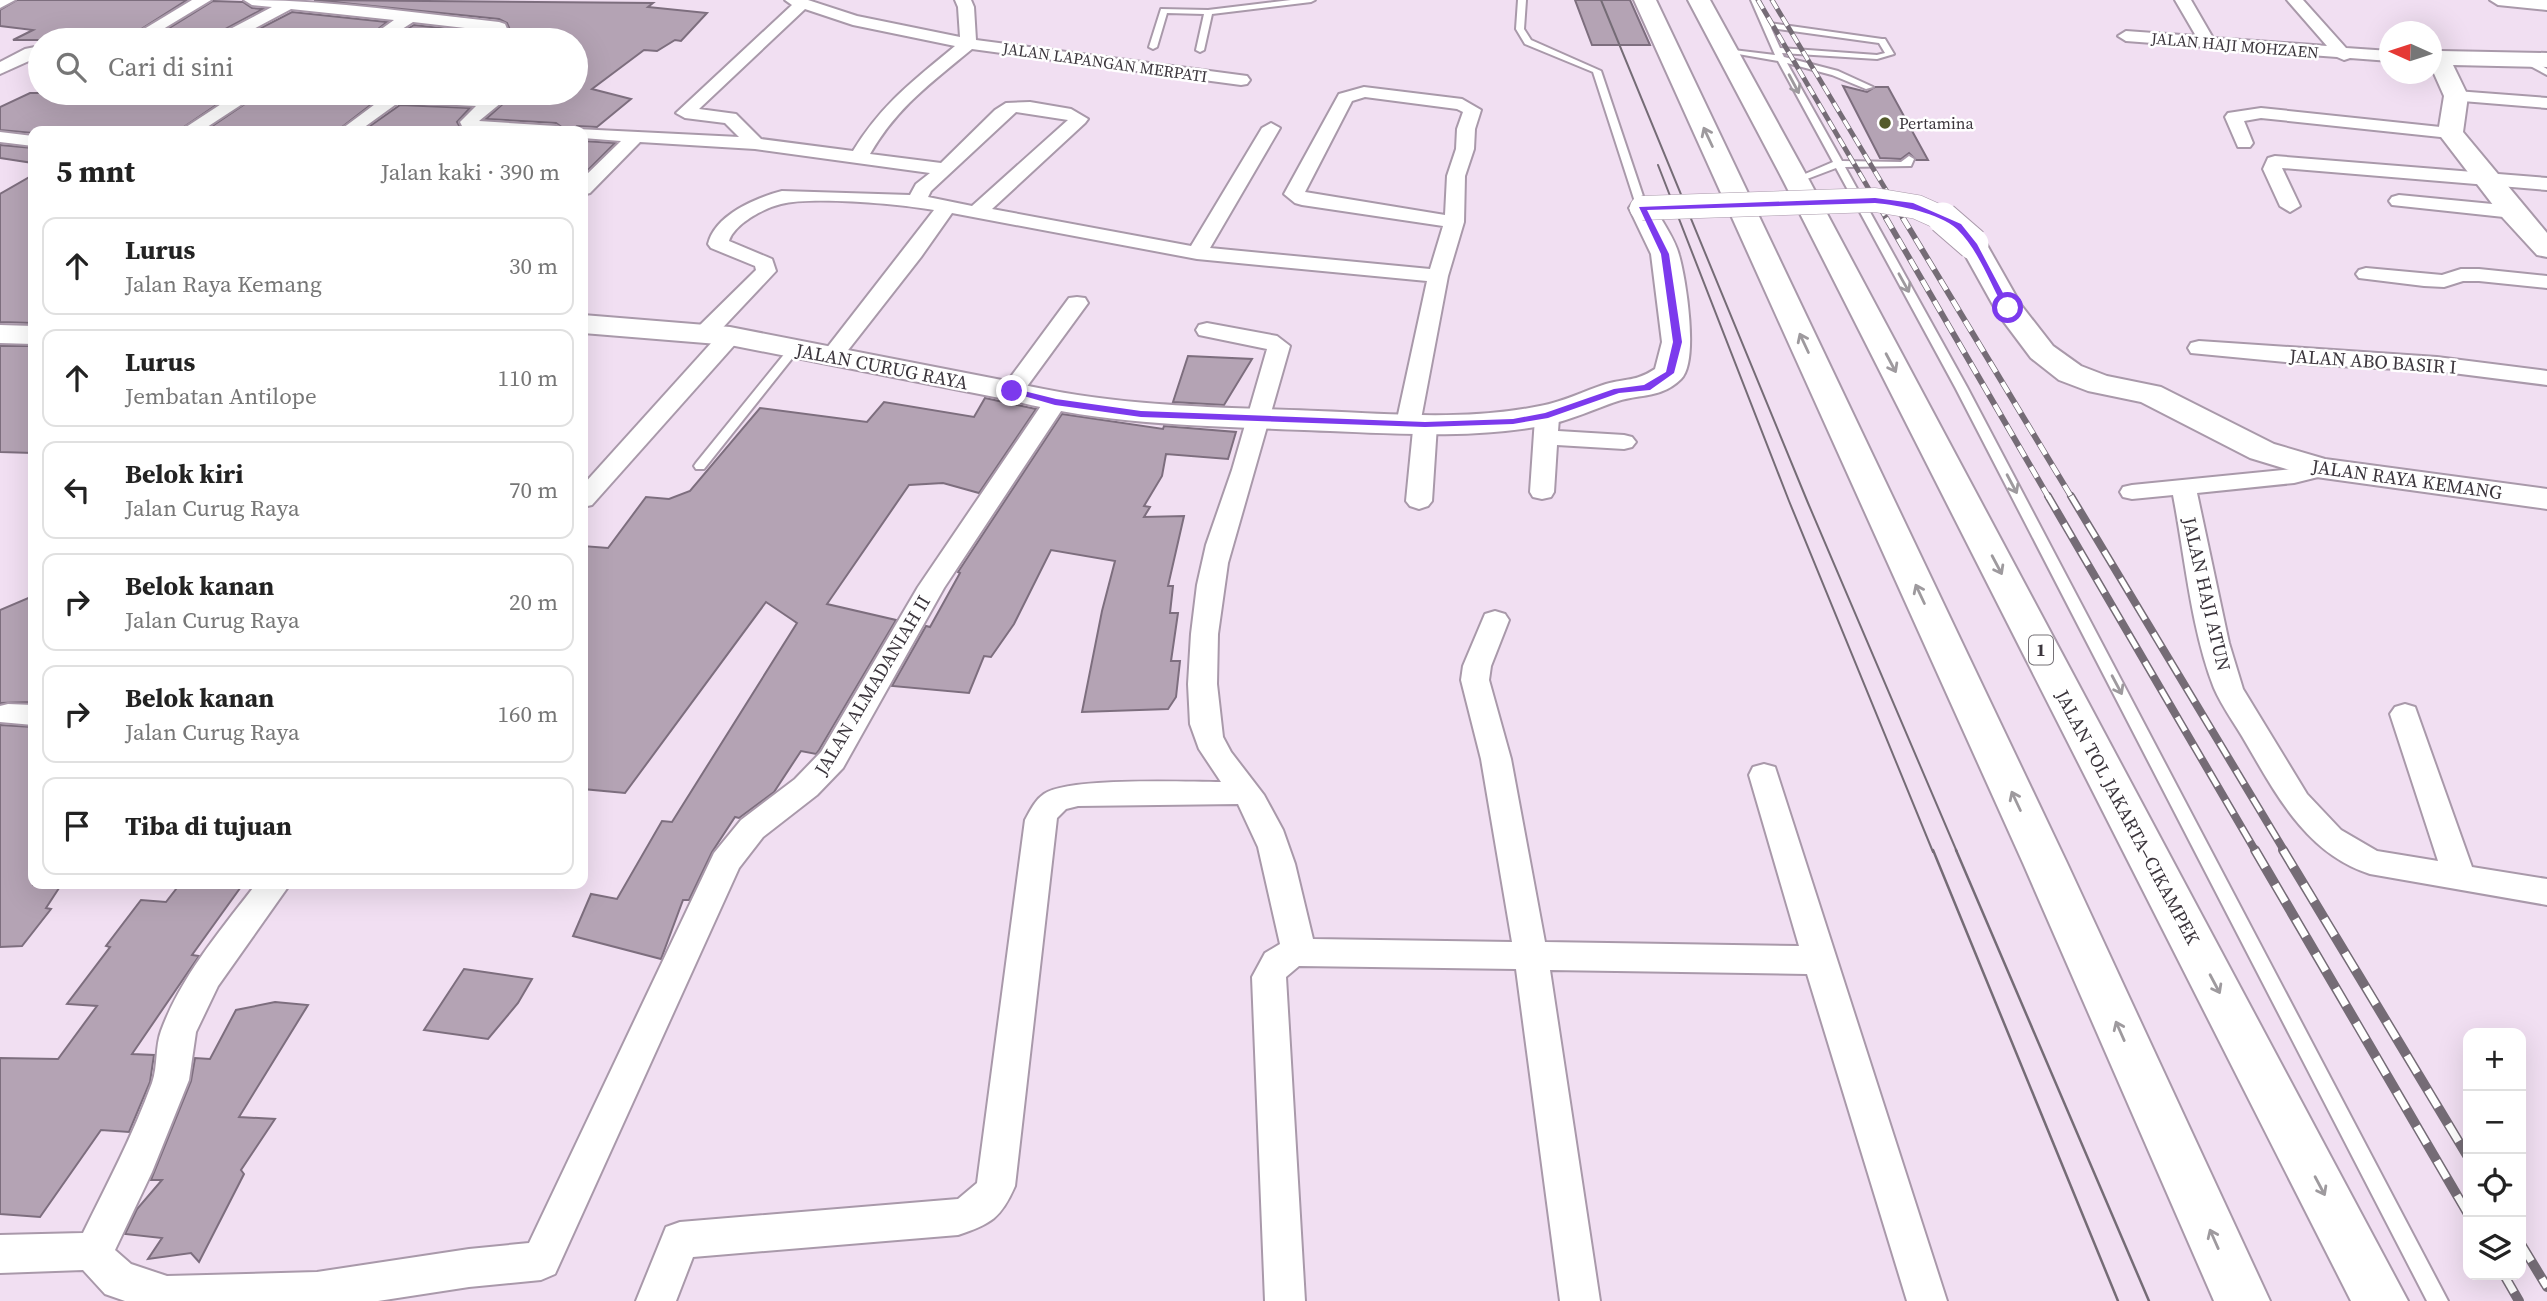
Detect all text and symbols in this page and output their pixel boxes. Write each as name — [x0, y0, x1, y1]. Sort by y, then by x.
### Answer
north arrow — [2379, 21, 2442, 84]
street label: JALAN HAJI MOHZAEN — [2149, 27, 2320, 63]
search box — [28, 28, 588, 105]
street label: JALAN LAPANGAN MERPATI — [1000, 37, 1209, 87]
icon: search — [52, 48, 90, 86]
text: Cari di sini — [108, 49, 233, 85]
one-way arrow — [1788, 73, 1802, 94]
place label: Pertamina — [1899, 112, 1974, 134]
marker: Pertamina — [1877, 115, 1893, 131]
one-way arrow — [1701, 127, 1714, 148]
text: 5 mnt — [56, 151, 135, 192]
text: Jalan kaki · 390 m — [381, 156, 560, 188]
text: Lurus — [125, 232, 195, 268]
icon: ahead — [58, 247, 96, 285]
text: 30 m — [509, 250, 558, 282]
text: Jalan Raya Kemang — [125, 268, 322, 300]
one-way arrow — [1897, 273, 1911, 293]
route start — [1992, 292, 2023, 323]
one-way arrow — [1797, 333, 1810, 355]
street label: JALAN CURUG RAYA — [793, 336, 971, 396]
street label: JALAN ABO BASIR I — [2288, 342, 2457, 380]
text: Lurus — [125, 344, 195, 380]
one-way arrow — [1885, 352, 1899, 373]
icon: ahead — [58, 359, 96, 397]
text: 110 m — [497, 362, 558, 394]
route end — [996, 375, 1027, 406]
text: Jembatan Antilope — [125, 380, 317, 412]
street label: JALAN RAYA KEMANG — [2309, 453, 2504, 505]
text: Belok kiri — [125, 456, 243, 492]
icon: left — [58, 471, 96, 509]
one-way arrow — [2005, 473, 2019, 493]
text: 70 m — [509, 474, 558, 506]
text: Jalan Curug Raya — [125, 492, 300, 524]
street label: JALAN HAJI ATUN — [2176, 514, 2237, 673]
one-way arrow — [1990, 554, 2004, 575]
text: Belok kanan — [125, 568, 274, 604]
icon: right — [58, 583, 96, 621]
one-way arrow — [1913, 584, 1926, 605]
text: 20 m — [509, 586, 558, 618]
street label: JALAN ALMADANIAH II — [807, 590, 936, 781]
text: Jalan Curug Raya — [125, 604, 300, 636]
road number: 1 — [2029, 636, 2053, 664]
one-way arrow — [2111, 674, 2124, 695]
text: Belok kanan — [125, 680, 274, 716]
street label: JALAN TOL JAKARTA–CIKAMPEK — [2049, 684, 2207, 949]
icon: right — [58, 695, 96, 733]
text: 160 m — [497, 698, 558, 730]
text: Jalan Curug Raya — [125, 716, 300, 748]
one-way arrow — [2009, 791, 2022, 812]
icon: arrive — [58, 807, 96, 845]
text: Tiba di tujuan — [125, 808, 292, 844]
one-way arrow — [2209, 973, 2222, 994]
one-way arrow — [2113, 1021, 2126, 1042]
map controls — [2463, 1028, 2526, 1280]
button: + — [2463, 1028, 2526, 1091]
button: − — [2463, 1091, 2526, 1154]
button: locate — [2463, 1154, 2526, 1217]
one-way arrow — [2314, 1175, 2328, 1196]
button: layers — [2463, 1217, 2526, 1280]
one-way arrow — [2207, 1229, 2220, 1250]

